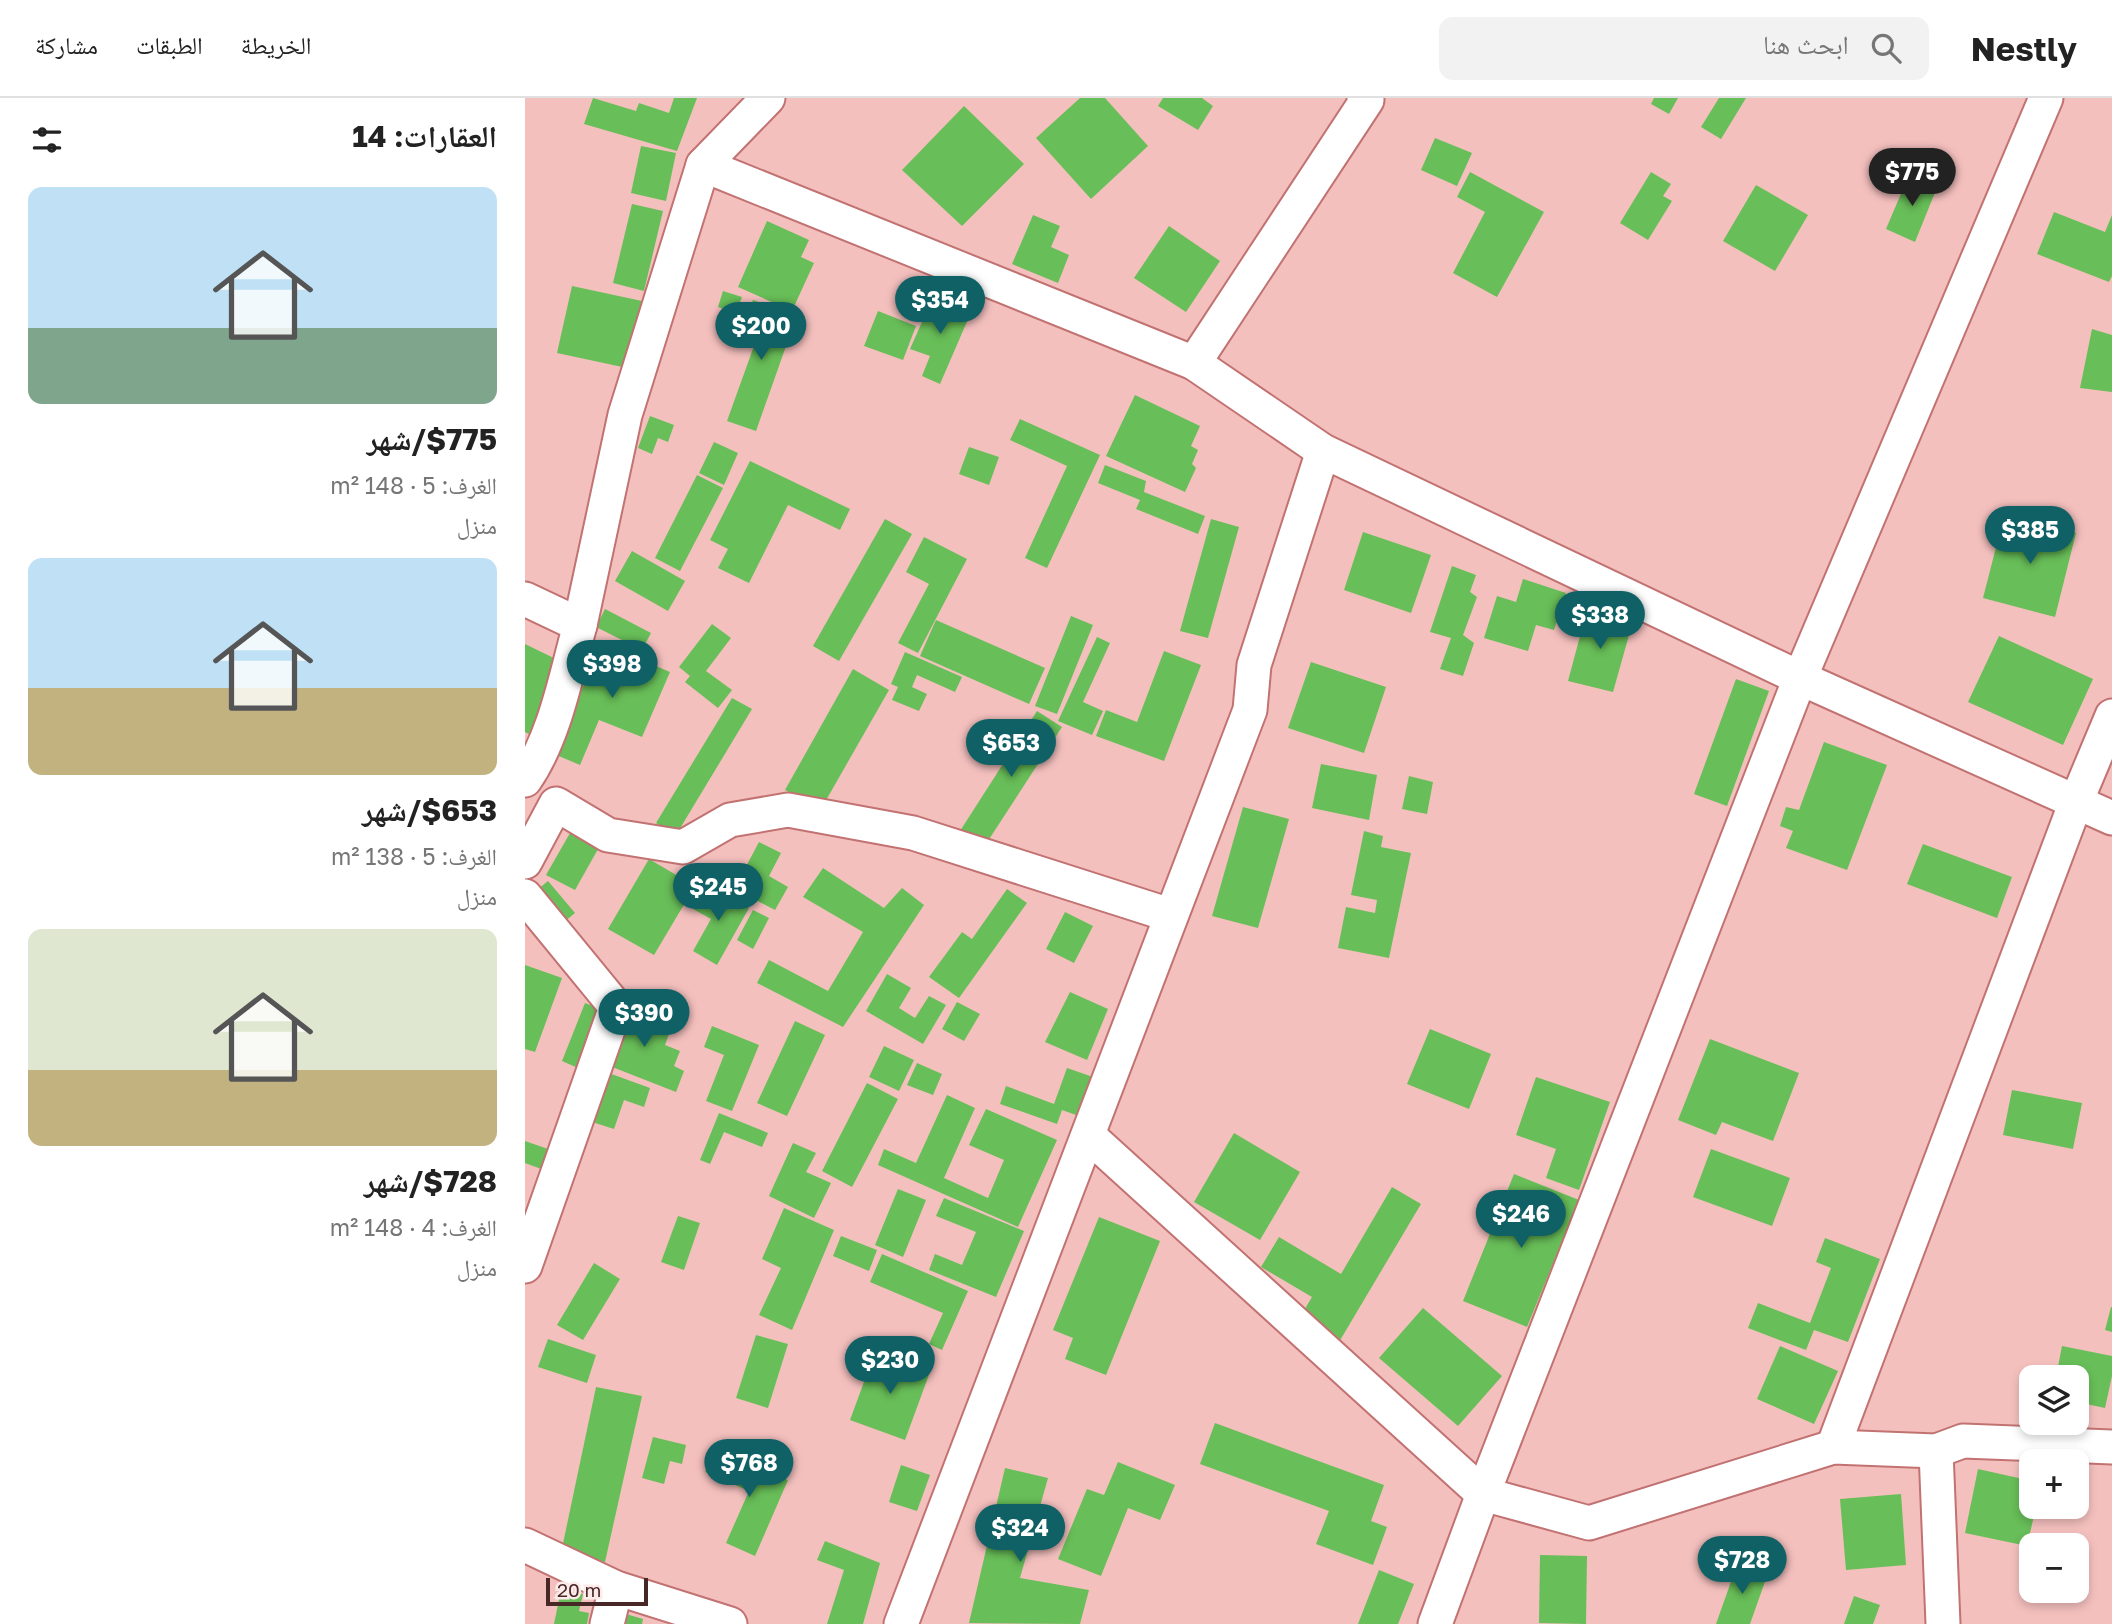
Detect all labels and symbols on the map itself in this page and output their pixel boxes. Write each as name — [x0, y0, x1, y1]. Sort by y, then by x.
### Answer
pin: $775 — [1871, 148, 1953, 208]
pin: $354 — [899, 276, 981, 336]
pin: $200 — [720, 302, 802, 362]
pin: $385 — [1989, 506, 2071, 566]
pin: $338 — [1559, 592, 1641, 651]
pin: $398 — [571, 640, 653, 700]
pin: $653 — [970, 720, 1052, 779]
pin: $245 — [677, 864, 759, 923]
pin: $390 — [603, 990, 685, 1049]
pin: $246 — [1480, 1190, 1562, 1250]
pin: $230 — [849, 1336, 931, 1396]
pin: $768 — [708, 1440, 790, 1499]
pin: $324 — [979, 1504, 1061, 1564]
pin: $728 — [1701, 1536, 1783, 1596]
scale bar — [546, 1575, 647, 1607]

